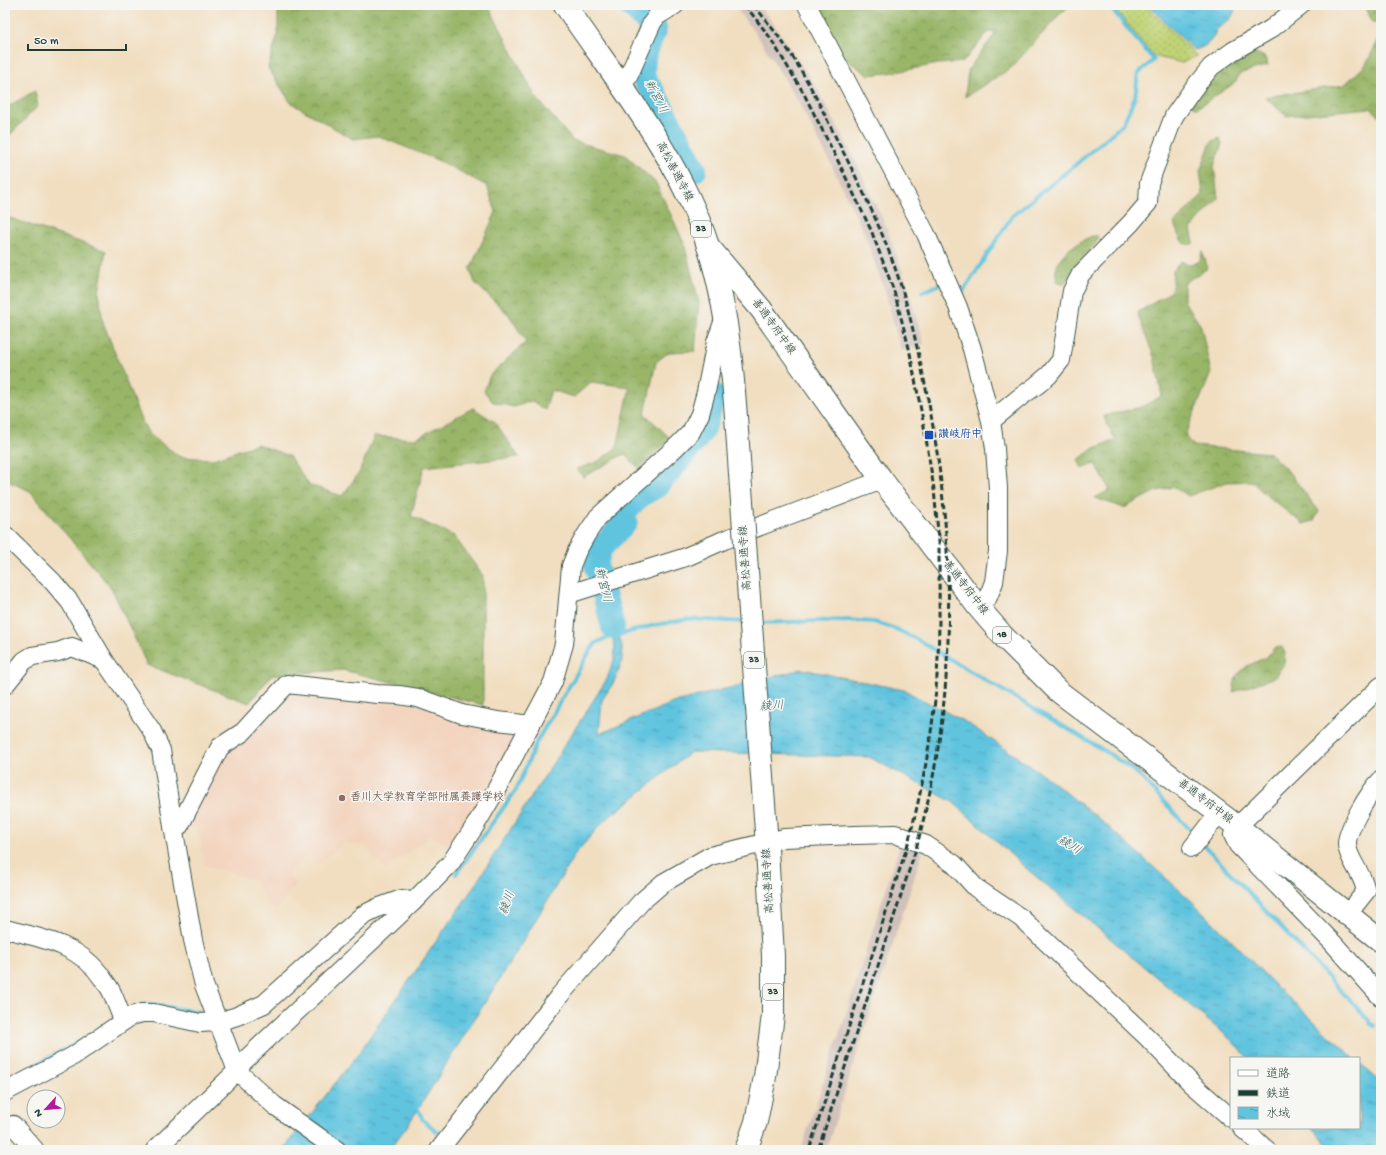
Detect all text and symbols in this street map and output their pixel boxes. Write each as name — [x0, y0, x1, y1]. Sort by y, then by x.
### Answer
scale bar — [28, 26, 126, 52]
text: 50 m — [34, 35, 59, 49]
water label: 新宮川 — [640, 77, 671, 116]
street label: 高松善通寺線 — [653, 140, 696, 204]
road number: 33 — [691, 221, 711, 237]
street label: 善通寺府中線 — [749, 296, 798, 357]
place label: 讃岐府中 — [938, 428, 982, 441]
marker: 讃岐府中 — [923, 429, 935, 441]
street label: 高松善通寺線 — [737, 525, 754, 591]
street label: 善通寺府中線 — [940, 558, 991, 618]
water label: 新宮川 — [591, 566, 614, 604]
road number: 18 — [993, 627, 1011, 643]
road number: 33 — [744, 652, 764, 668]
water label: 綾川 — [760, 698, 784, 715]
street label: 善通寺府中線 — [1175, 777, 1236, 827]
place label: 香川大学教育学部附属養護学校 — [350, 791, 504, 804]
marker: 香川大学教育学部附属養護学校 — [337, 793, 347, 803]
water label: 綾川 — [1055, 833, 1083, 858]
street label: 高松善通寺線 — [760, 848, 777, 914]
water label: 綾川 — [497, 889, 519, 917]
road number: 33 — [763, 984, 783, 1000]
legend — [1230, 1057, 1360, 1129]
text: 道路 — [1266, 1067, 1290, 1082]
text: 鉄道 — [1266, 1087, 1290, 1102]
north arrow — [26, 1089, 66, 1129]
text: N — [32, 1107, 46, 1119]
text: 水域 — [1266, 1107, 1290, 1122]

